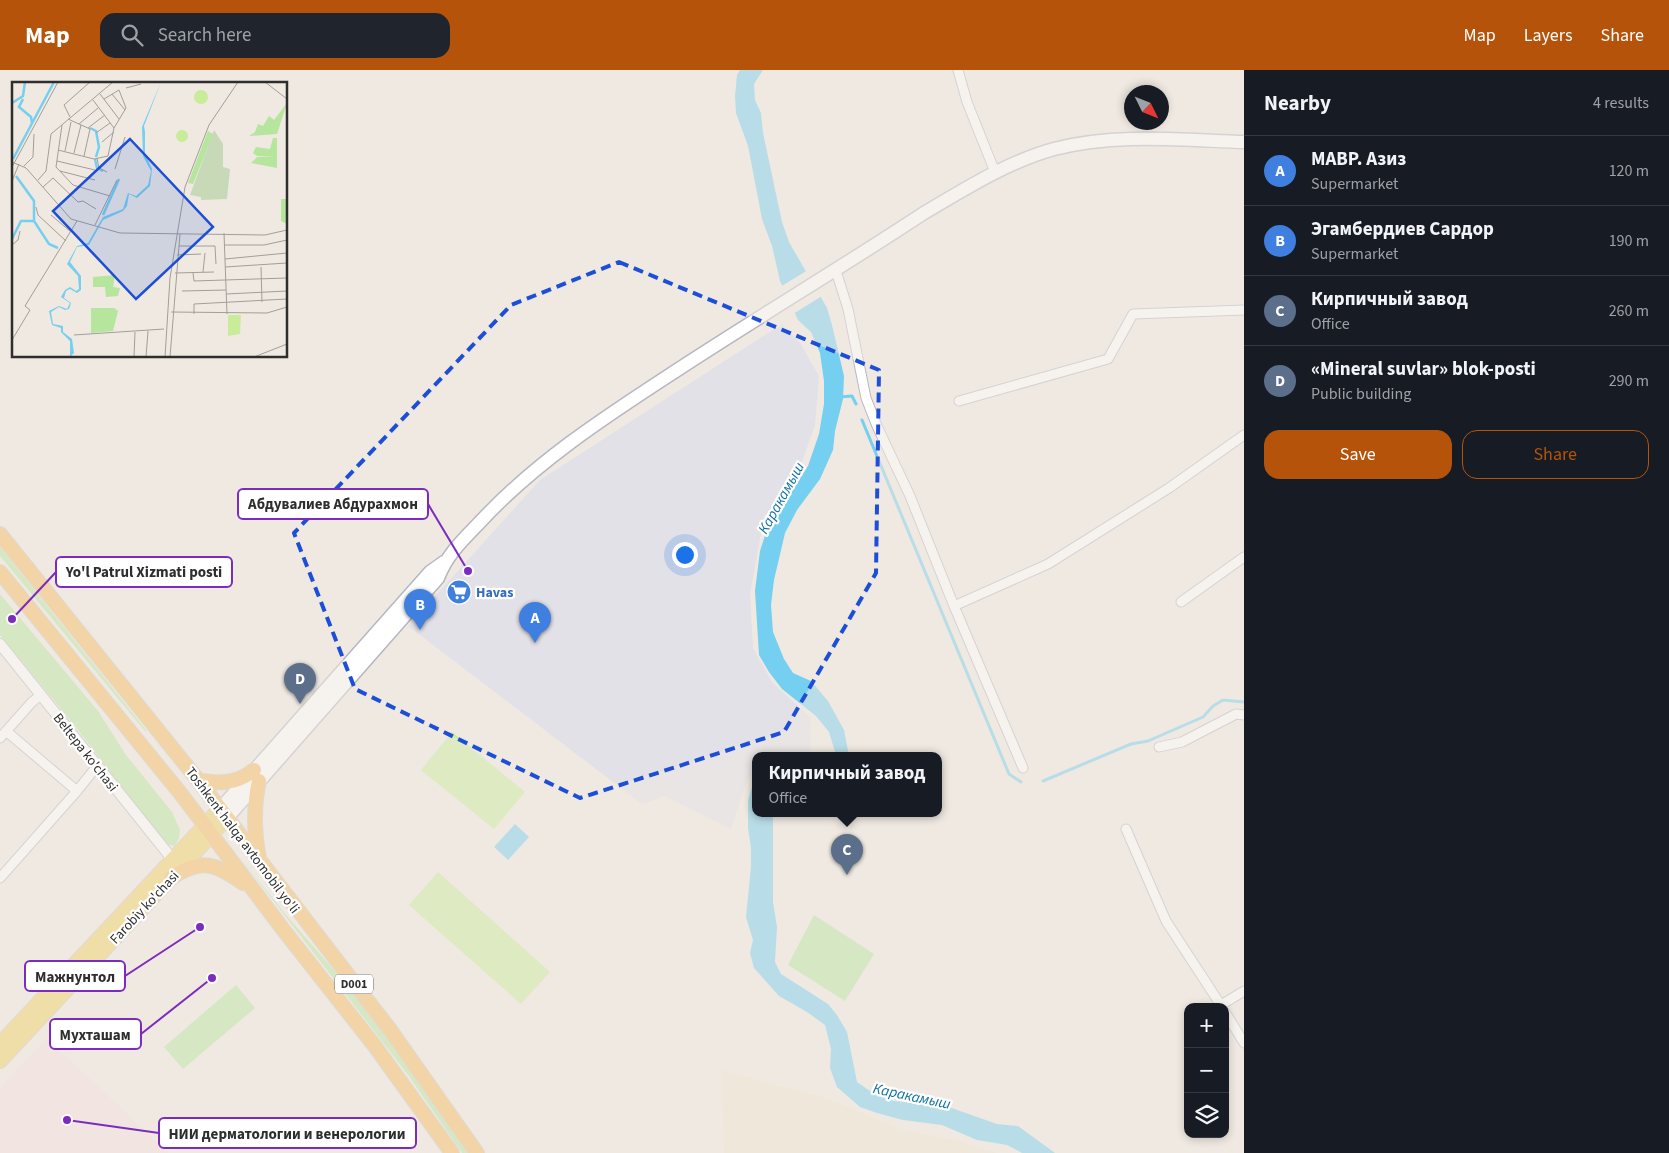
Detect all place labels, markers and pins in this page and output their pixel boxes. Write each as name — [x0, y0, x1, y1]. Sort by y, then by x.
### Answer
callout: Абдувалиев Абдурахмон — [238, 489, 428, 519]
callout: Yo'l Patrul Xizmati posti — [56, 557, 232, 587]
supermarket icon: Havas — [446, 579, 472, 605]
place label: Havas — [476, 583, 513, 603]
pin: B — [404, 589, 436, 630]
pin: A — [519, 602, 551, 643]
pin: D — [284, 663, 316, 704]
pin: C — [831, 834, 863, 875]
callout: Мажнунтол — [25, 961, 125, 991]
callout: Мухташам — [50, 1019, 141, 1049]
callout: НИИ дерматологии и венерологии — [159, 1118, 416, 1148]

